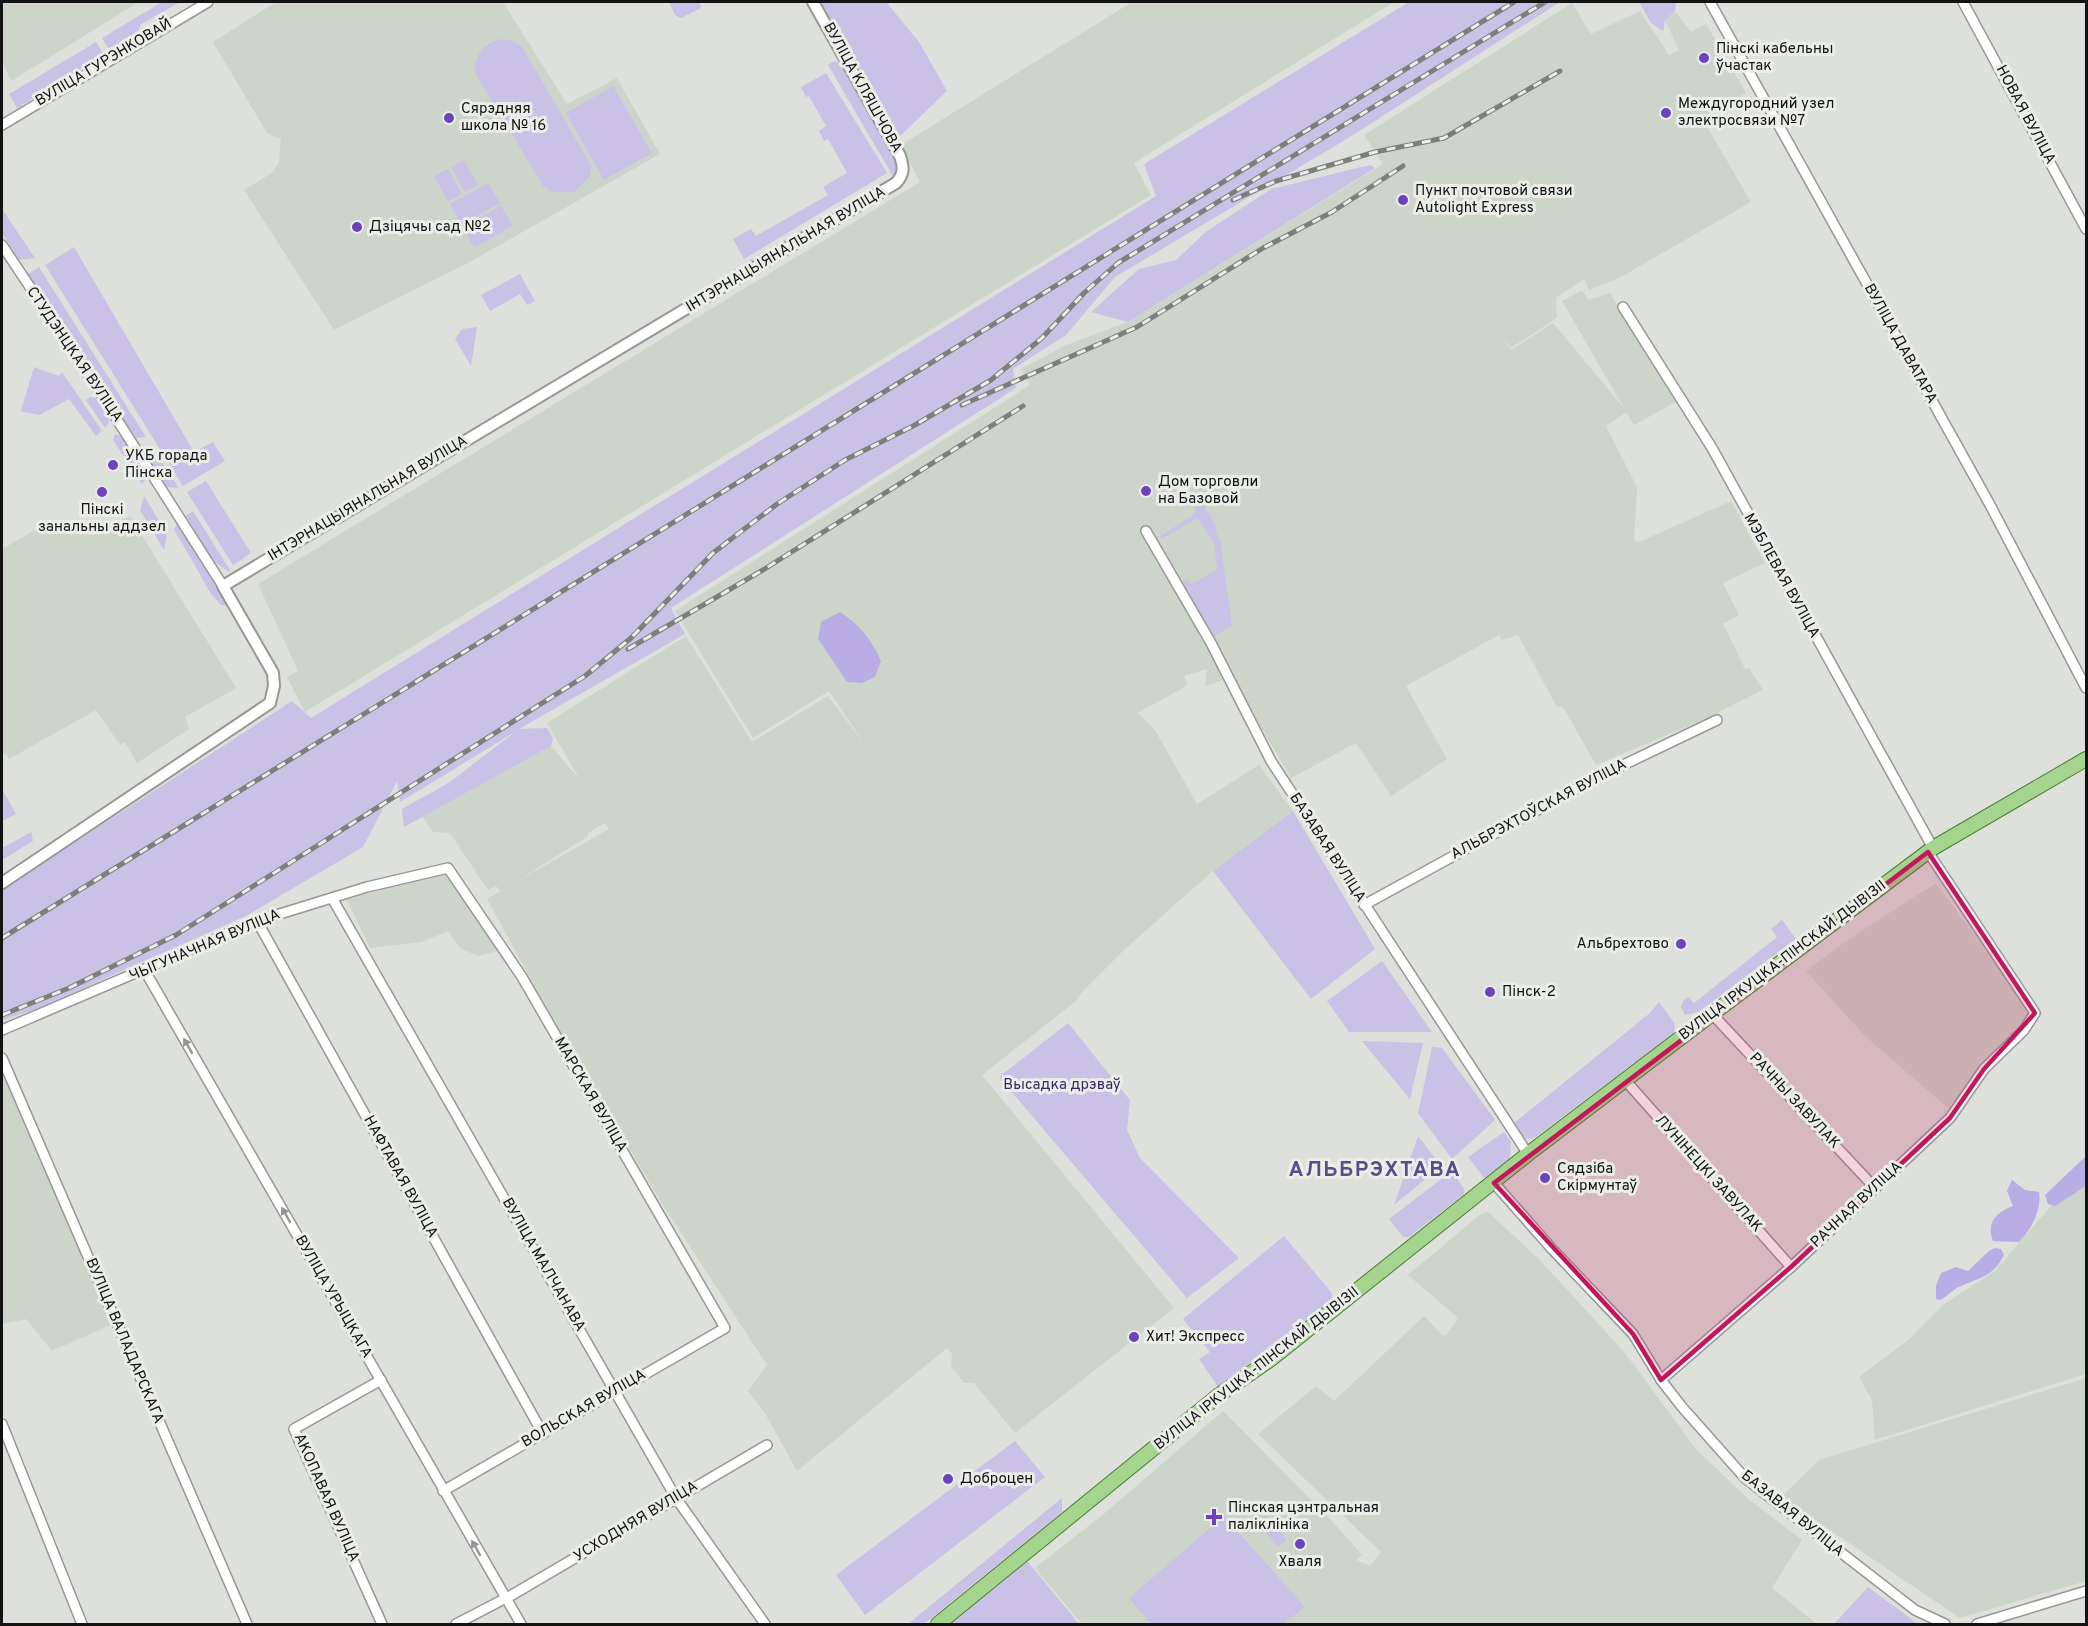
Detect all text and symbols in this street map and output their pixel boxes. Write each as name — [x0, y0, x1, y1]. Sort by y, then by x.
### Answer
street label: ВУЛІЦА ГУРЭНКОВАЙ — [31, 13, 176, 111]
street label: ВУЛІЦА КЛЯШЧОВА — [818, 20, 906, 156]
place label: Пінскі кабельны ўчастак — [1716, 40, 1833, 76]
marker: Пінскі кабельны ўчастак — [1697, 51, 1711, 65]
street label: НОВАЯ ВУЛІЦА — [1991, 62, 2059, 168]
place label: Междугородний узел электросвязи №7 — [1678, 95, 1834, 131]
place label: Сярэдняя школа № 16 — [461, 100, 546, 136]
marker: Междугородний узел электросвязи №7 — [1659, 106, 1673, 120]
marker: Сярэдняя школа № 16 — [442, 111, 456, 125]
place label: Пункт почтовой связи Autolight Express — [1415, 182, 1573, 218]
street label: ІНТЭРНАЦЫЯНАЛЬНАЯ ВУЛІЦА — [683, 183, 889, 317]
marker: Пункт почтовой связи Autolight Express — [1396, 193, 1410, 207]
place label: Дзіцячы сад №2 — [369, 218, 491, 237]
marker: Дзіцячы сад №2 — [350, 220, 364, 234]
street label: ВУЛІЦА ДАВАТАРА — [1859, 281, 1941, 407]
street label: СТУДЭНЦКАЯ ВУЛІЦА — [22, 284, 126, 426]
street label: ІНТЭРНАЦЫЯНАЛЬНАЯ ВУЛІЦА — [265, 432, 471, 566]
place label: УКБ горада Пінска — [125, 447, 208, 483]
marker: УКБ горада Пінска — [106, 458, 120, 472]
place label: Дом торговли на Базовой — [1158, 473, 1258, 509]
marker: Дом торговли на Базовой — [1139, 484, 1153, 498]
marker: Пінскі занальны аддзел — [95, 485, 109, 499]
place label: Пінскі занальны аддзел — [38, 501, 166, 537]
street label: МЭБЛЕВАЯ ВУЛІЦА — [1739, 510, 1823, 642]
street label: АЛЬБРЭХТОЎСКАЯ ВУЛІЦА — [1447, 754, 1630, 865]
street label: БАЗАВАЯ ВУЛІЦА — [1285, 790, 1369, 906]
street label: ВУЛІЦА ІРКУЦКА-ПІНСКАЙ ДЫВІЗІІ — [1674, 875, 1890, 1045]
street label: ЧЫГУНАЧНАЯ ВУЛІЦА — [127, 906, 283, 986]
place label: Альбрехтово — [1577, 935, 1669, 954]
marker: Альбрехтово — [1674, 937, 1688, 951]
place label: Пінск-2 — [1502, 983, 1556, 1002]
marker: Пінск-2 — [1483, 985, 1497, 999]
street label: МАРСКАЯ ВУЛІЦА — [549, 1034, 631, 1156]
one-way arrow — [183, 1037, 193, 1054]
street label: РАЧНЫ ЗАВУЛАК — [1745, 1049, 1843, 1153]
park label: Высадка дрэваў — [1003, 1076, 1121, 1095]
street label: ЛУНІНЕЦКІ ЗАВУЛАК — [1650, 1111, 1766, 1237]
street label: НАФТАВАЯ ВУЛІЦА — [358, 1112, 442, 1242]
district label: АЛЬБРЭХТАВА — [1289, 1157, 1461, 1184]
street label: РАЧНАЯ ВУЛІЦА — [1807, 1158, 1907, 1252]
place label: Сядзіба Скірмунтаў — [1557, 1160, 1637, 1196]
marker: Сядзіба Скірмунтаў — [1538, 1171, 1552, 1185]
street label: ВУЛІЦА МАЛЧАНАВА — [497, 1195, 589, 1335]
one-way arrow — [280, 1207, 291, 1223]
street label: ВУЛІЦА УРЫЦКАГА — [290, 1232, 376, 1362]
street label: ВУЛІЦА ВАЛАДАРСКАГА — [80, 1255, 168, 1427]
street label: ВУЛІЦА ІРКУЦКА-ПІНСКАЙ ДЫВІЗІІ — [1150, 1282, 1363, 1455]
place label: Хит! Экспресс — [1146, 1328, 1245, 1347]
marker: Хит! Экспресс — [1127, 1330, 1141, 1344]
street label: ВОЛЬСКАЯ ВУЛІЦА — [518, 1366, 650, 1452]
street label: АКОПАВАЯ ВУЛІЦА — [289, 1431, 363, 1565]
street label: БАЗАВАЯ ВУЛІЦА — [1737, 1467, 1847, 1561]
place label: Доброцен — [960, 1470, 1033, 1489]
marker: Доброцен — [941, 1472, 955, 1486]
street label: УСХОДНЯЯ ВУЛІЦА — [570, 1477, 702, 1567]
place label: Пінская цэнтральная паліклініка — [1228, 1499, 1379, 1535]
marker: Пінская цэнтральная паліклініка — [1205, 1508, 1223, 1526]
marker: Хваля — [1293, 1537, 1307, 1551]
one-way arrow — [472, 1540, 482, 1557]
place label: Хваля — [1278, 1553, 1322, 1572]

